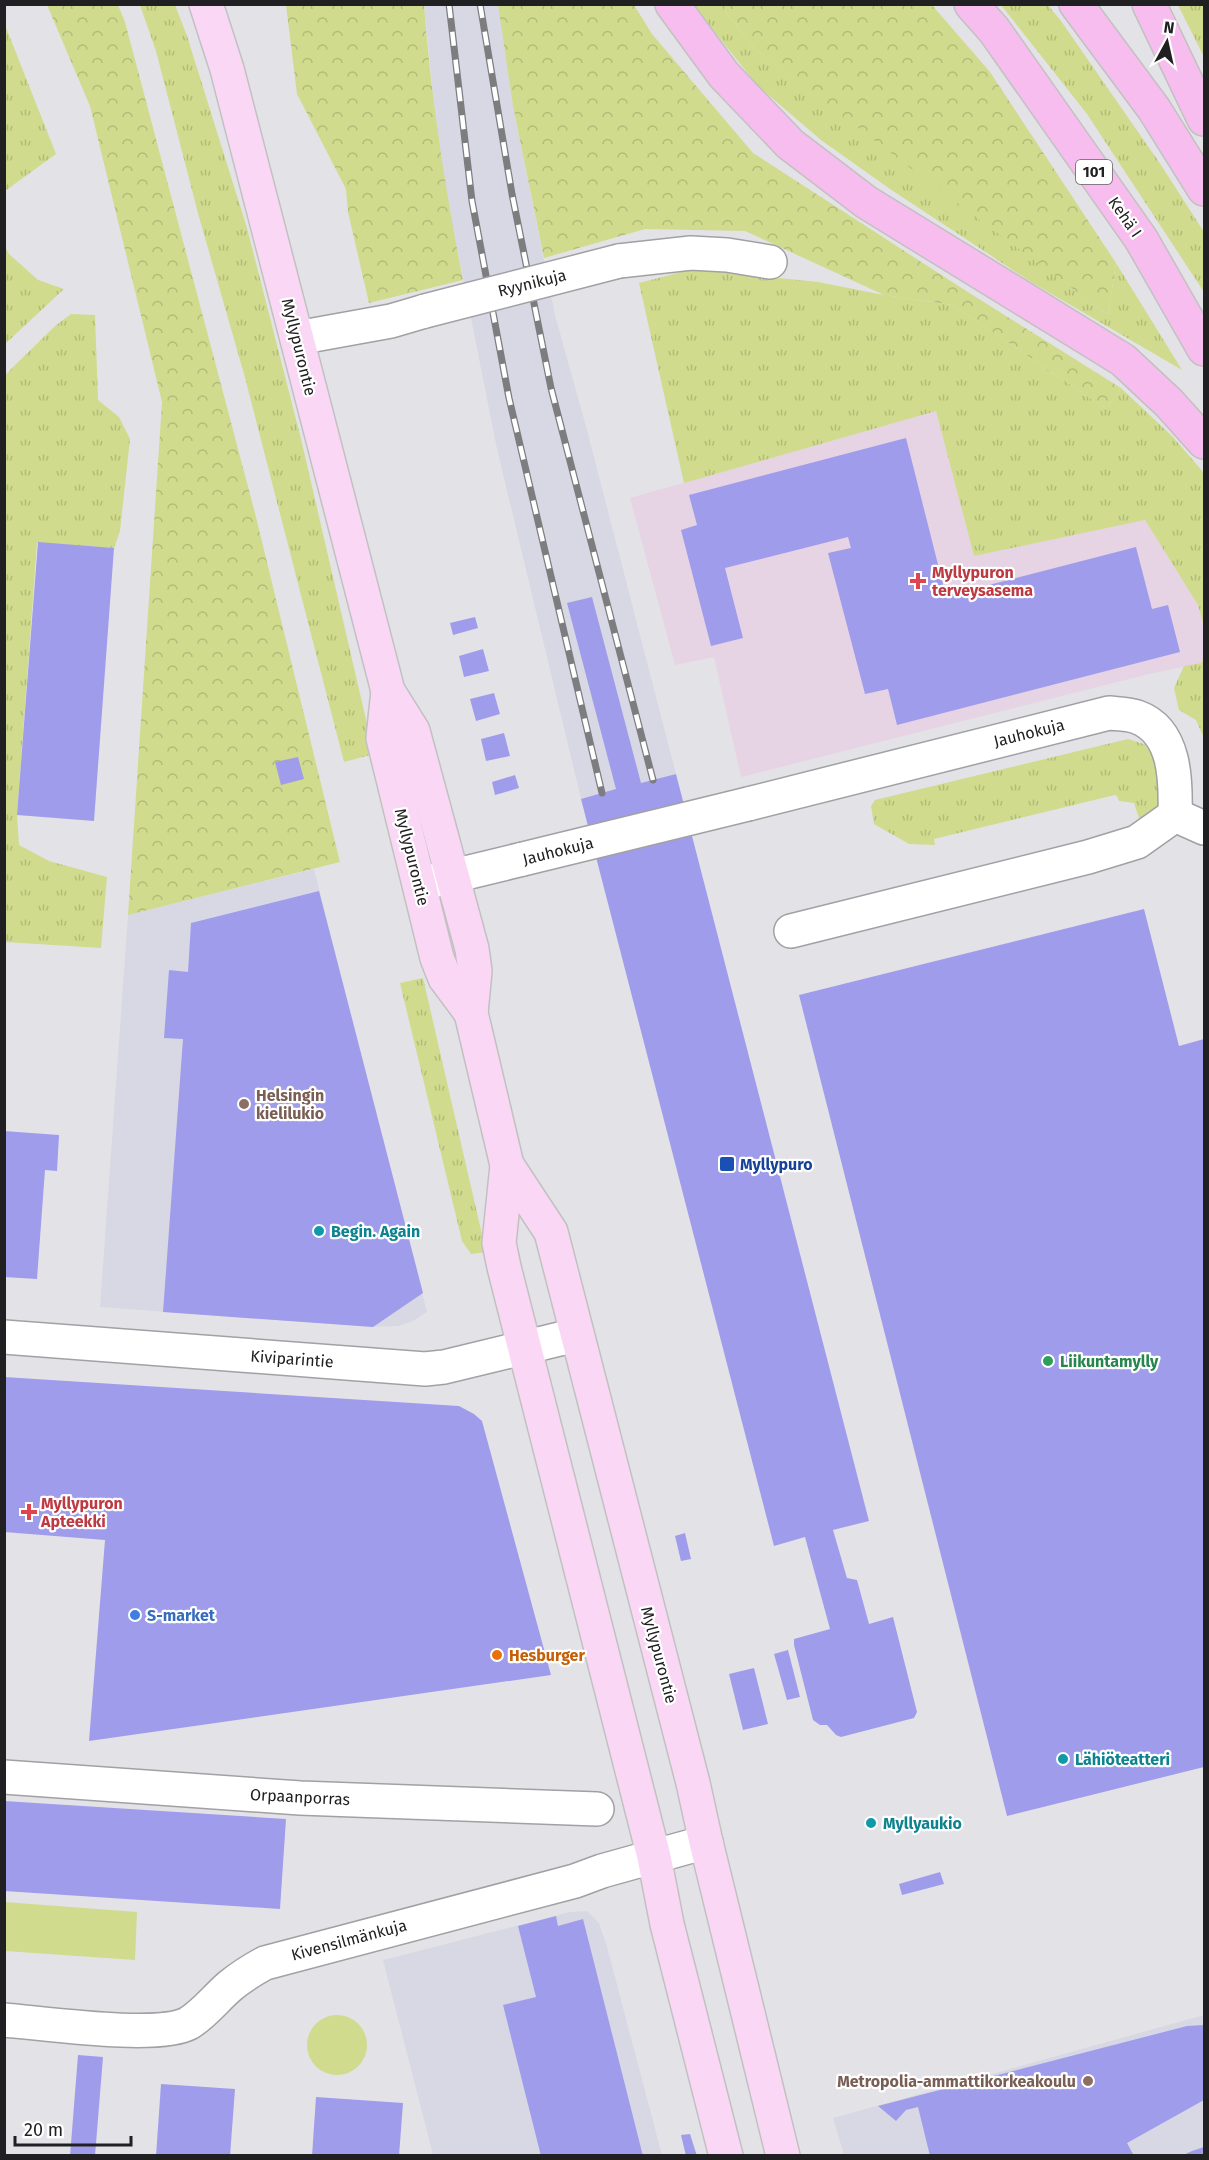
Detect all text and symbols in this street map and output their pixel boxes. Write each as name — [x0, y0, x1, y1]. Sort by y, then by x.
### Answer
north arrow — [1137, 12, 1197, 72]
text: N — [1162, 17, 1176, 38]
road number: 101 — [1076, 160, 1112, 184]
street label: Kehä I — [1104, 193, 1146, 241]
street label: Ryynikuja — [496, 265, 568, 301]
street label: Myllypurontie — [278, 296, 320, 398]
place label: Myllypuron terveysasema — [932, 563, 1033, 600]
marker: Myllypuron terveysasema — [909, 572, 927, 590]
street label: Jauhokuja — [992, 715, 1066, 751]
street label: Myllypurontie — [391, 806, 433, 908]
street label: Jauhokuja — [521, 833, 595, 869]
place label: Helsingin kielilukio — [256, 1086, 324, 1123]
marker: Helsingin kielilukio — [237, 1097, 251, 1111]
marker: Myllypuro — [718, 1155, 736, 1173]
place label: Myllypuro — [740, 1155, 812, 1174]
place label: Begin. Again — [331, 1222, 420, 1241]
marker: Begin. Again — [312, 1224, 326, 1238]
street label: Kiviparintie — [250, 1347, 334, 1371]
place label: Liikuntamylly — [1060, 1352, 1159, 1371]
marker: Liikuntamylly — [1041, 1354, 1055, 1368]
place label: Myllypuron Apteekki — [40, 1494, 123, 1531]
marker: Myllypuron Apteekki — [22, 1505, 36, 1519]
street label: Myllypurontie — [637, 1604, 681, 1706]
place label: S-market — [147, 1606, 216, 1625]
marker: S-market — [128, 1608, 142, 1622]
place label: Hesburger — [509, 1646, 585, 1665]
marker: Hesburger — [490, 1648, 504, 1662]
place label: Lähiöteatteri — [1075, 1750, 1170, 1769]
marker: Lähiöteatteri — [1056, 1752, 1070, 1766]
street label: Orpaanporras — [250, 1785, 350, 1809]
place label: Myllyaukio — [883, 1814, 962, 1833]
marker: Myllyaukio — [864, 1816, 878, 1830]
street label: Kivensilmänkuja — [289, 1915, 409, 1965]
place label: Metropolia-ammattikorkeakoulu — [837, 2072, 1076, 2091]
marker: Metropolia-ammattikorkeakoulu — [1081, 2074, 1095, 2088]
scale bar — [15, 2109, 130, 2147]
text: 20 m — [24, 2119, 63, 2141]

